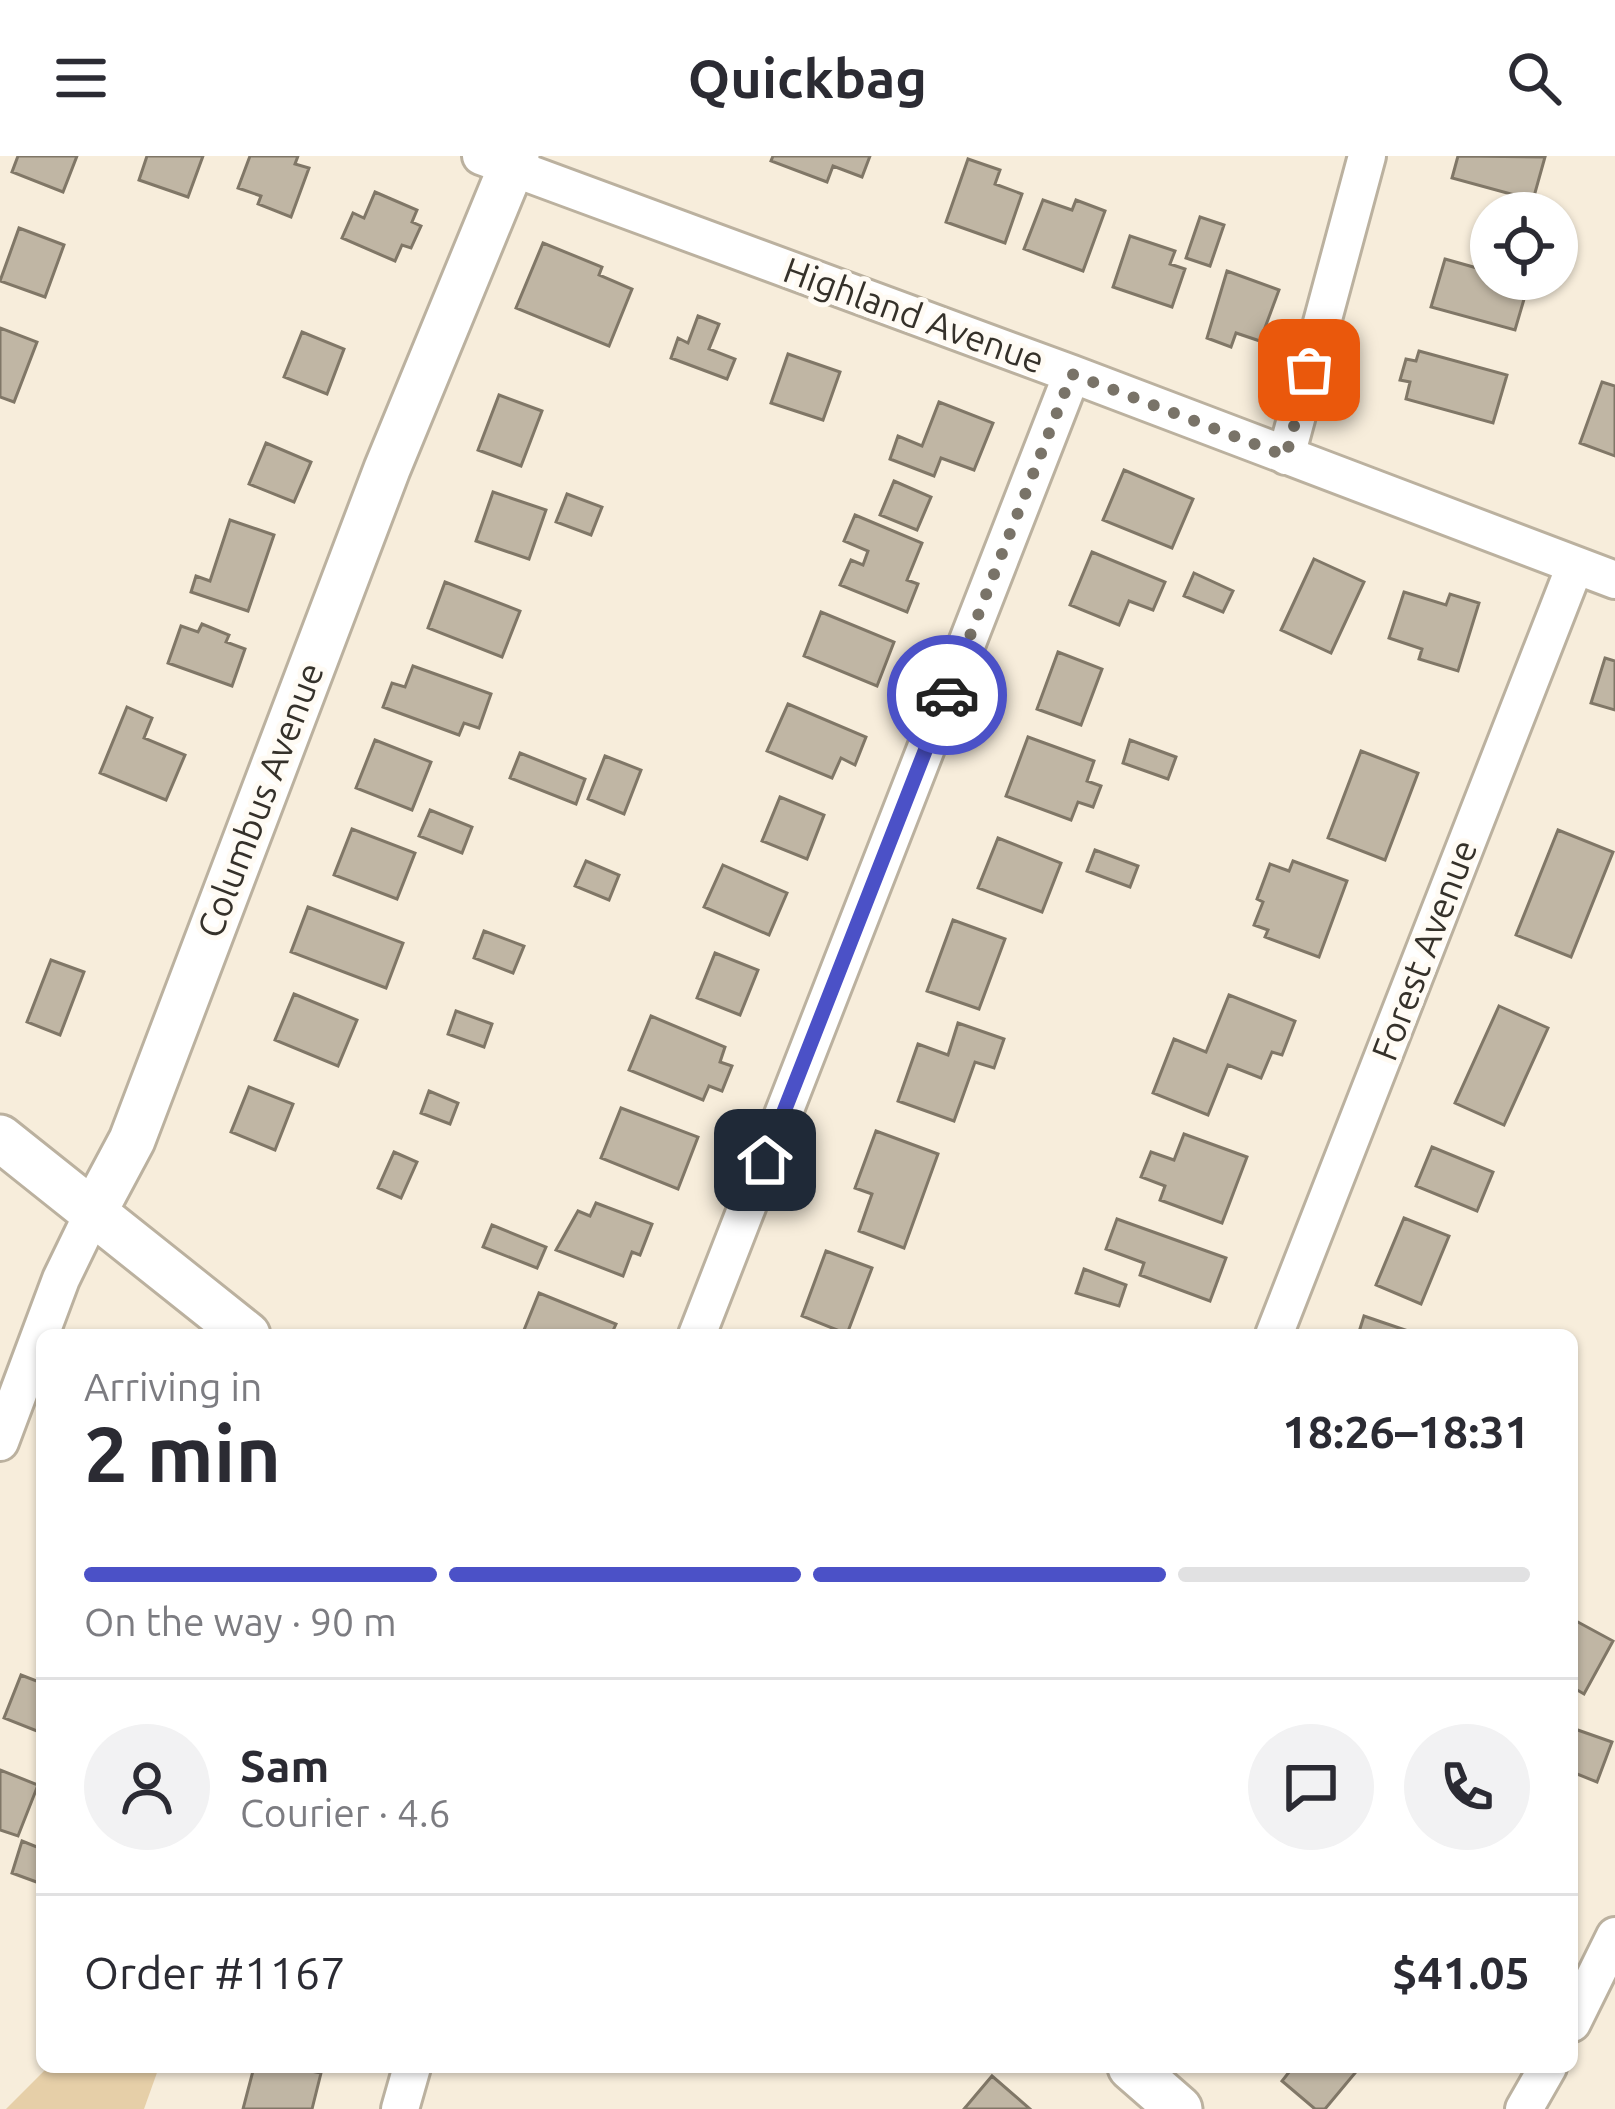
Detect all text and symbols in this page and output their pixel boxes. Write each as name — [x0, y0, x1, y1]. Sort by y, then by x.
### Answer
icon: menu — [48, 45, 114, 111]
icon: search — [1501, 45, 1567, 111]
text: Quickbag — [688, 48, 927, 108]
map controls — [1470, 192, 1578, 300]
button: locate — [1470, 192, 1578, 300]
street label: Highland Avenue — [778, 248, 1050, 381]
pin — [1258, 319, 1360, 421]
icon: bag — [1276, 337, 1342, 403]
courier — [887, 635, 1007, 755]
street label: Columbus Avenue — [188, 657, 331, 943]
icon: car — [914, 662, 980, 728]
street label: Forest Avenue — [1363, 834, 1484, 1066]
pin — [714, 1109, 816, 1211]
icon: home — [732, 1127, 798, 1193]
text: Arriving in — [84, 1365, 262, 1408]
text: 18:26–18:31 — [1282, 1406, 1530, 1457]
text: 2 min — [84, 1409, 281, 1497]
text: On the way · 90 m — [84, 1600, 397, 1643]
button: person — [84, 1724, 210, 1850]
button: chat — [1248, 1724, 1374, 1850]
button: phone — [1404, 1724, 1530, 1850]
text: Sam — [240, 1740, 329, 1791]
text: Courier · 4.6 — [240, 1791, 451, 1834]
text: Order #1167 — [84, 1947, 346, 1998]
text: $41.05 — [1392, 1947, 1530, 1998]

